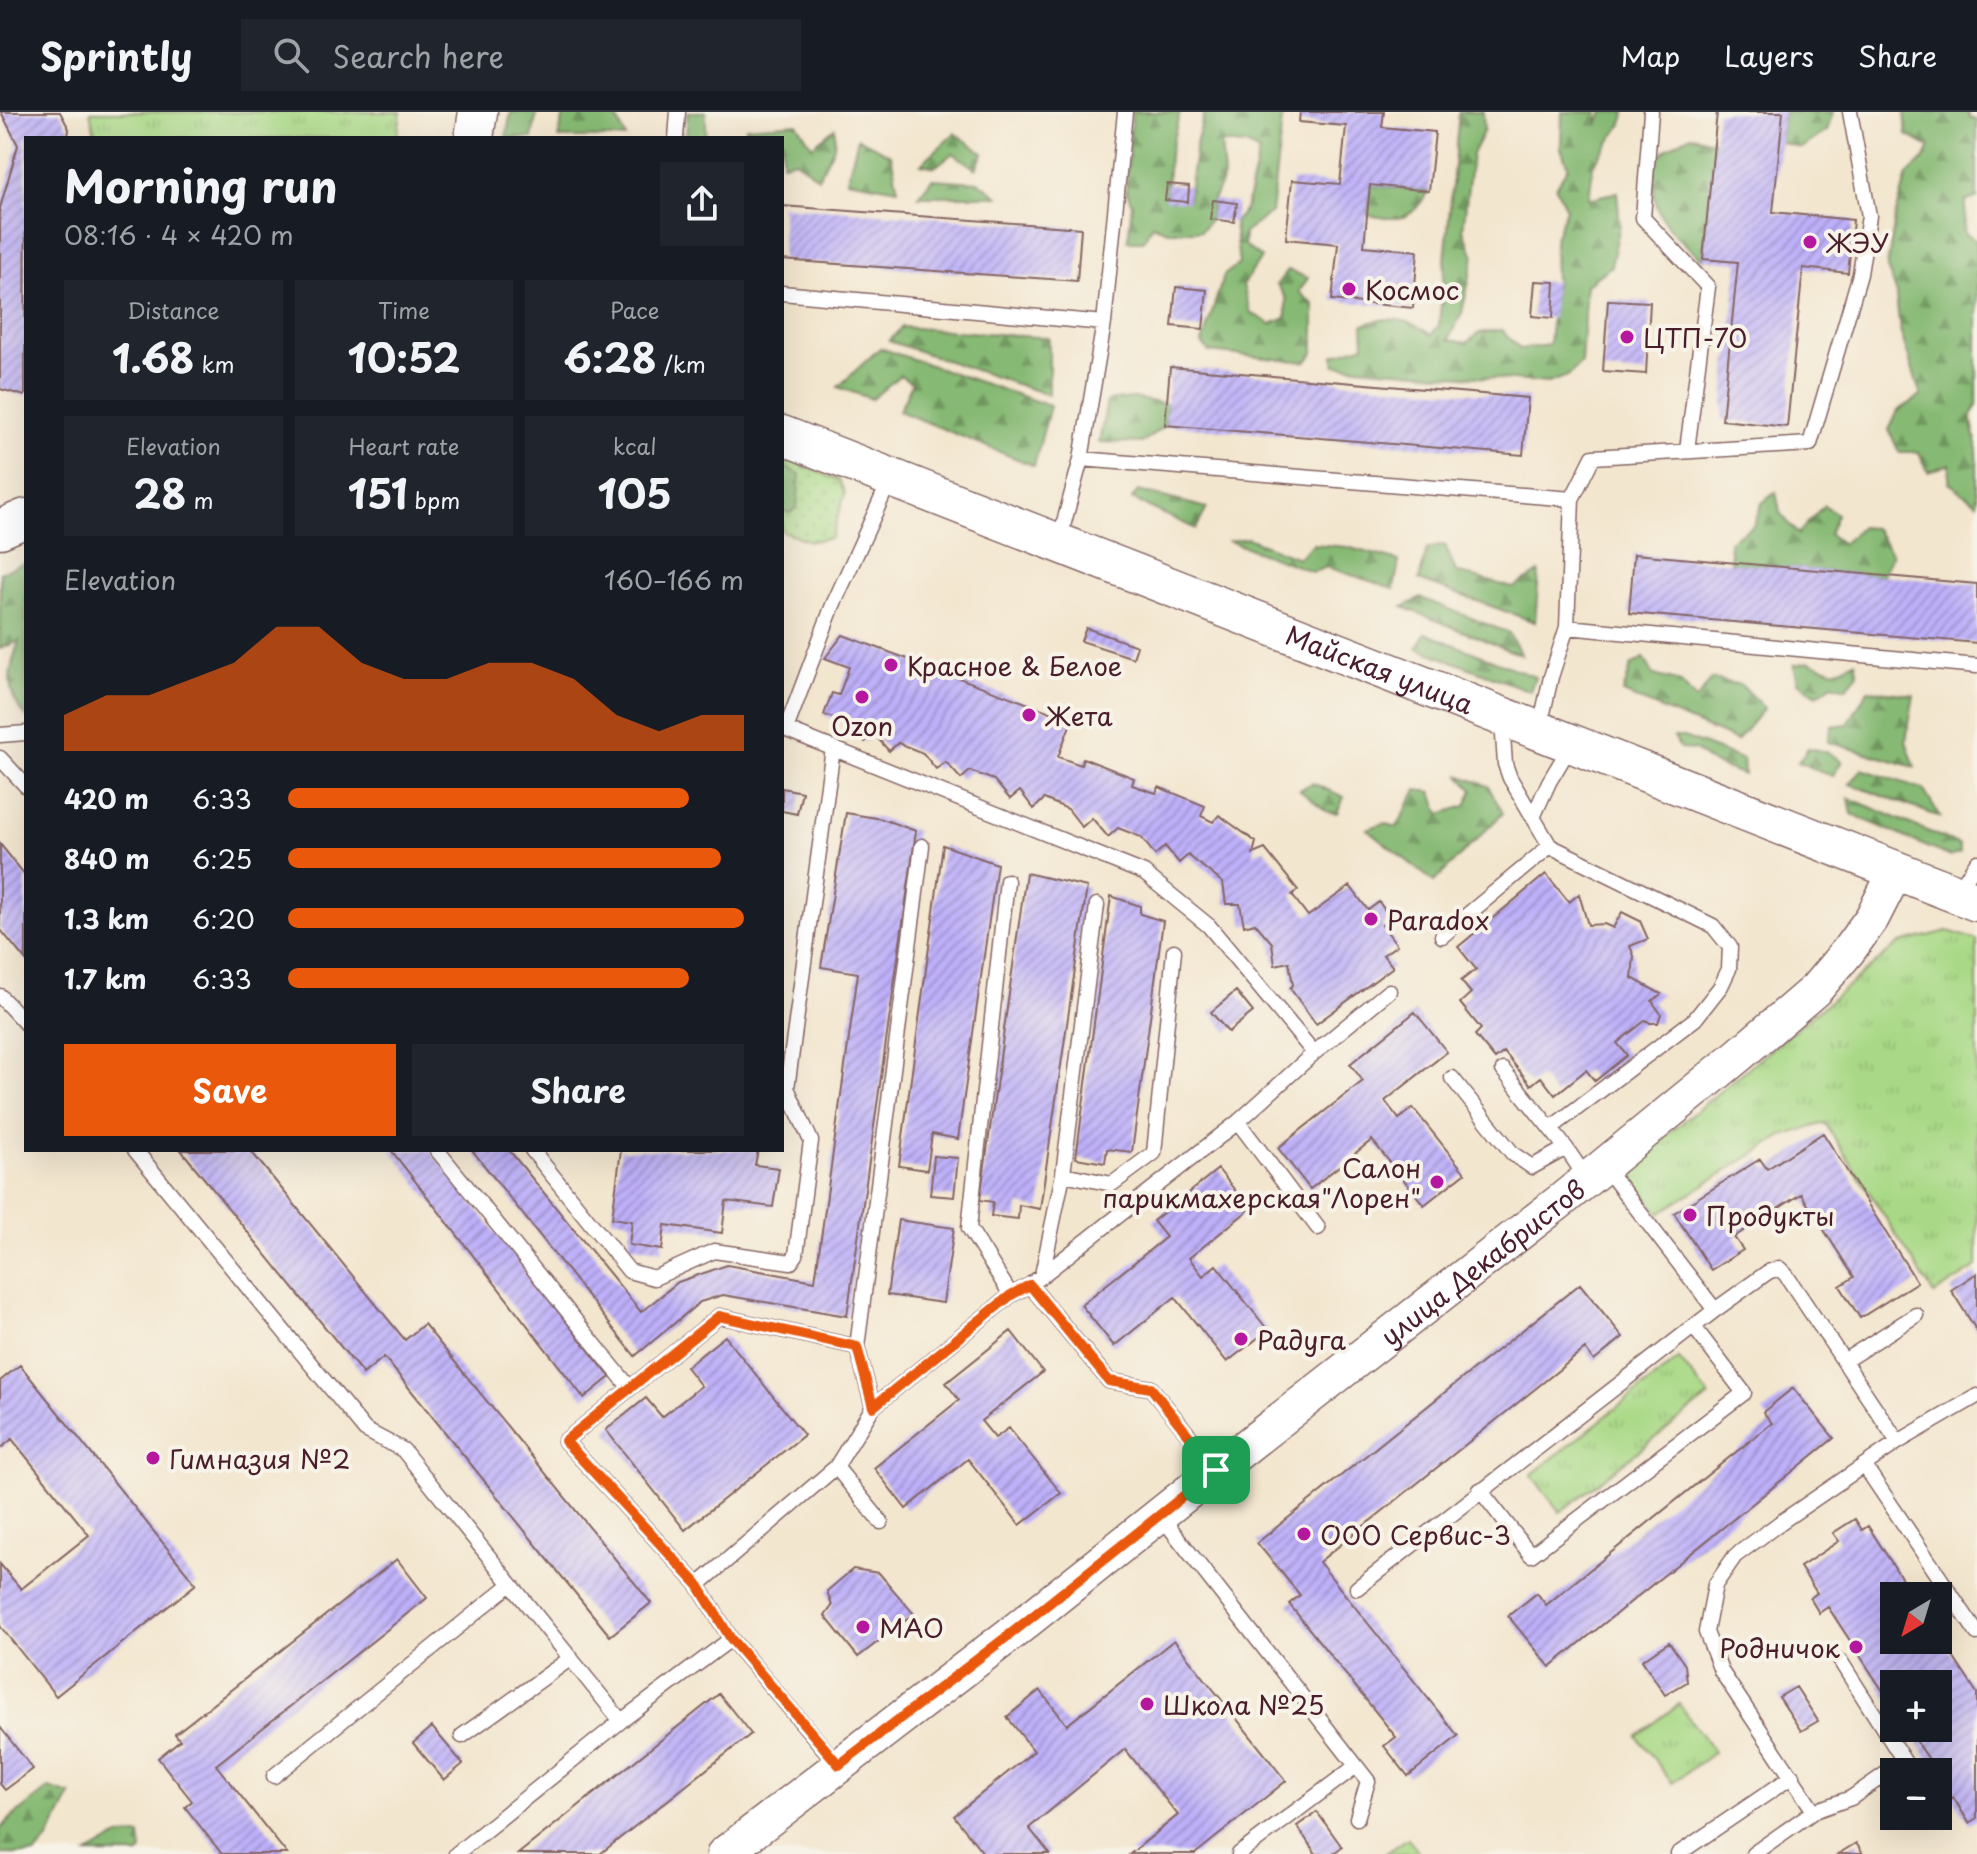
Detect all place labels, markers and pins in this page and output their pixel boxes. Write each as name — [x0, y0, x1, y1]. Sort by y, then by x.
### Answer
place label: ЖЭУ — [1825, 223, 1889, 262]
marker: ЖЭУ — [1801, 233, 1819, 251]
place label: Космос — [1365, 270, 1459, 309]
marker: Космос — [1340, 280, 1358, 298]
place label: ЦТП-70 — [1643, 318, 1747, 357]
marker: ЦТП-70 — [1618, 328, 1636, 346]
place label: Красное & Белое — [907, 646, 1122, 685]
marker: Красное & Белое — [882, 656, 900, 674]
marker: Ozon — [853, 688, 871, 706]
place label: Жета — [1045, 696, 1113, 735]
place label: Ozon — [831, 706, 893, 745]
marker: Жета — [1020, 706, 1038, 724]
place label: Paradox — [1387, 900, 1489, 939]
marker: Paradox — [1362, 910, 1380, 928]
place label: Салон парикмахерская"Лорен" — [1102, 1148, 1421, 1217]
marker: Салон парикмахерская"Лорен" — [1428, 1173, 1446, 1191]
place label: Продукты — [1706, 1196, 1834, 1235]
marker: Продукты — [1681, 1206, 1699, 1224]
place label: Радуга — [1257, 1320, 1347, 1359]
marker: Радуга — [1232, 1330, 1250, 1348]
pin — [1182, 1436, 1250, 1504]
place label: Гимназия №2 — [169, 1439, 350, 1478]
marker: Гимназия №2 — [144, 1449, 162, 1467]
place label: ООО Сервис-3 — [1320, 1515, 1511, 1554]
marker: ООО Сервис-3 — [1295, 1525, 1313, 1543]
place label: МАО — [879, 1608, 944, 1647]
marker: МАО — [854, 1618, 872, 1636]
place label: Родничок — [1719, 1628, 1841, 1667]
marker: Родничок — [1847, 1638, 1865, 1656]
place label: Школа №25 — [1163, 1685, 1324, 1724]
marker: Школа №25 — [1138, 1695, 1156, 1713]

